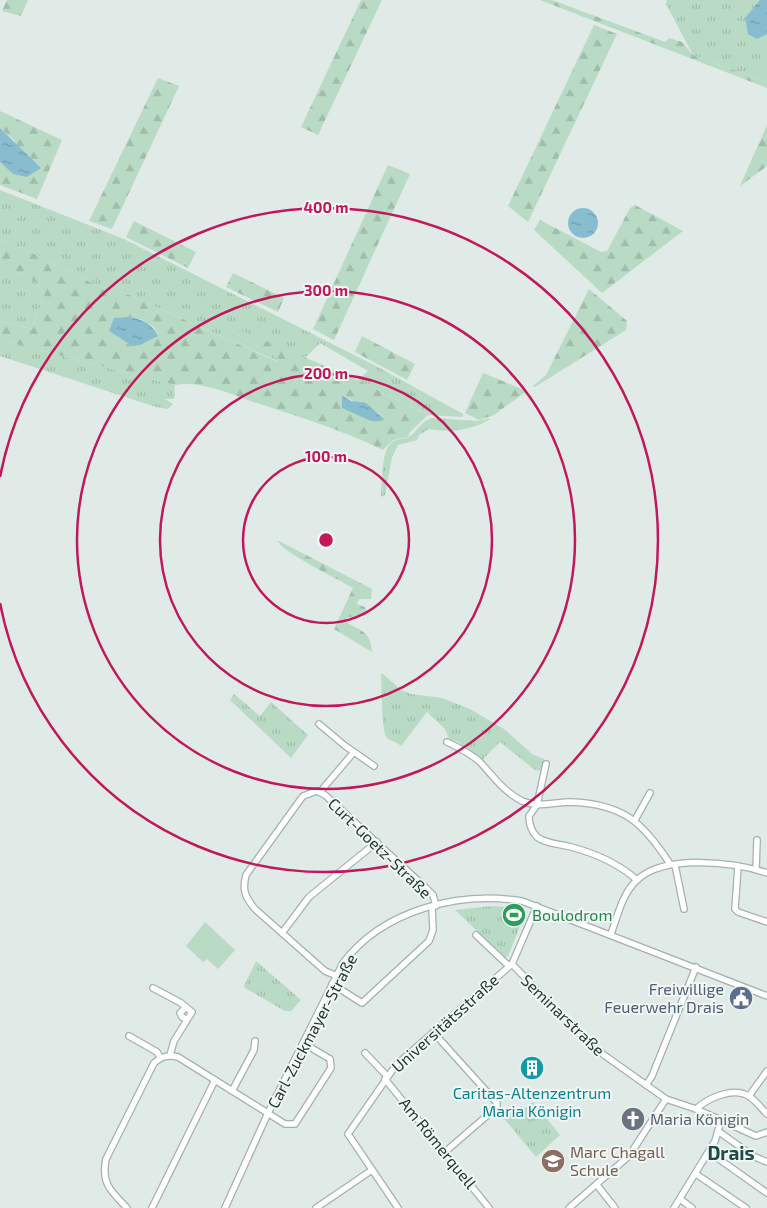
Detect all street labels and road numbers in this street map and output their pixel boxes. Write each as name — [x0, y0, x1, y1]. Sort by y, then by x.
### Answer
street label: Curt-Goetz-Straße — [325, 794, 436, 902]
street label: Carl-Zuckmayer-Straße — [263, 950, 360, 1111]
street label: Universitätsstraße — [387, 970, 502, 1076]
street label: Seminarstraße — [518, 970, 609, 1059]
street label: Am Römerquell — [396, 1093, 481, 1192]

